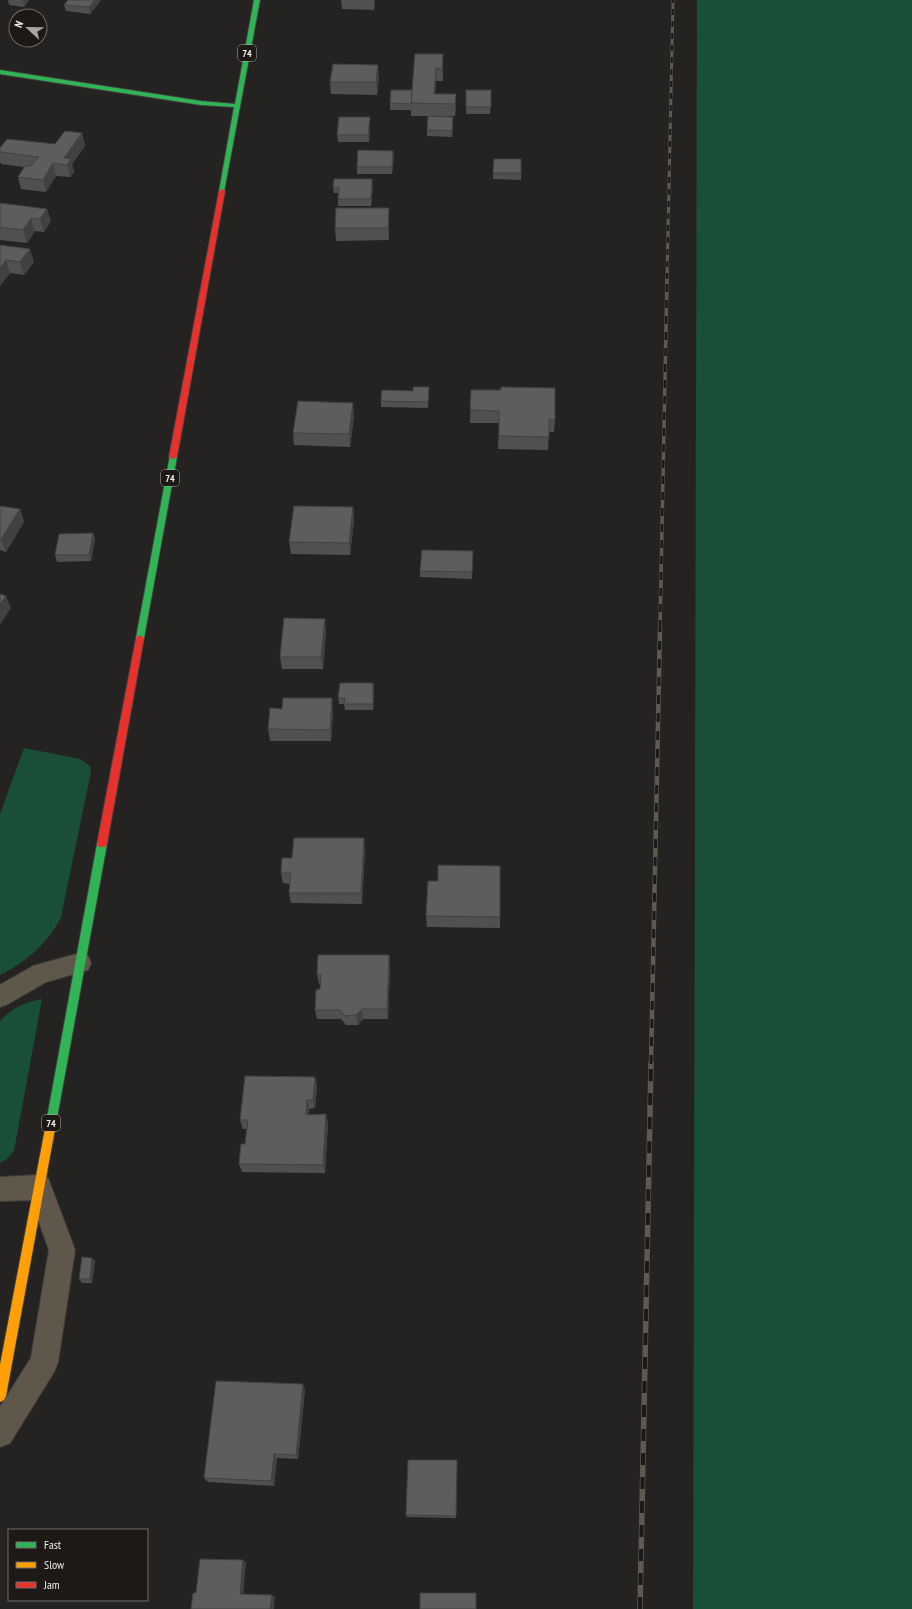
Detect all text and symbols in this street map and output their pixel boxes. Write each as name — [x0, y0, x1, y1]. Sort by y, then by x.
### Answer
north arrow — [8, 8, 48, 48]
text: N — [11, 19, 26, 30]
road number: 74 — [238, 45, 256, 61]
road number: 74 — [161, 470, 179, 486]
road number: 74 — [42, 1115, 60, 1131]
legend — [8, 1529, 148, 1601]
text: Fast — [44, 1537, 62, 1552]
text: Slow — [44, 1557, 65, 1572]
text: Jam — [43, 1577, 60, 1592]

